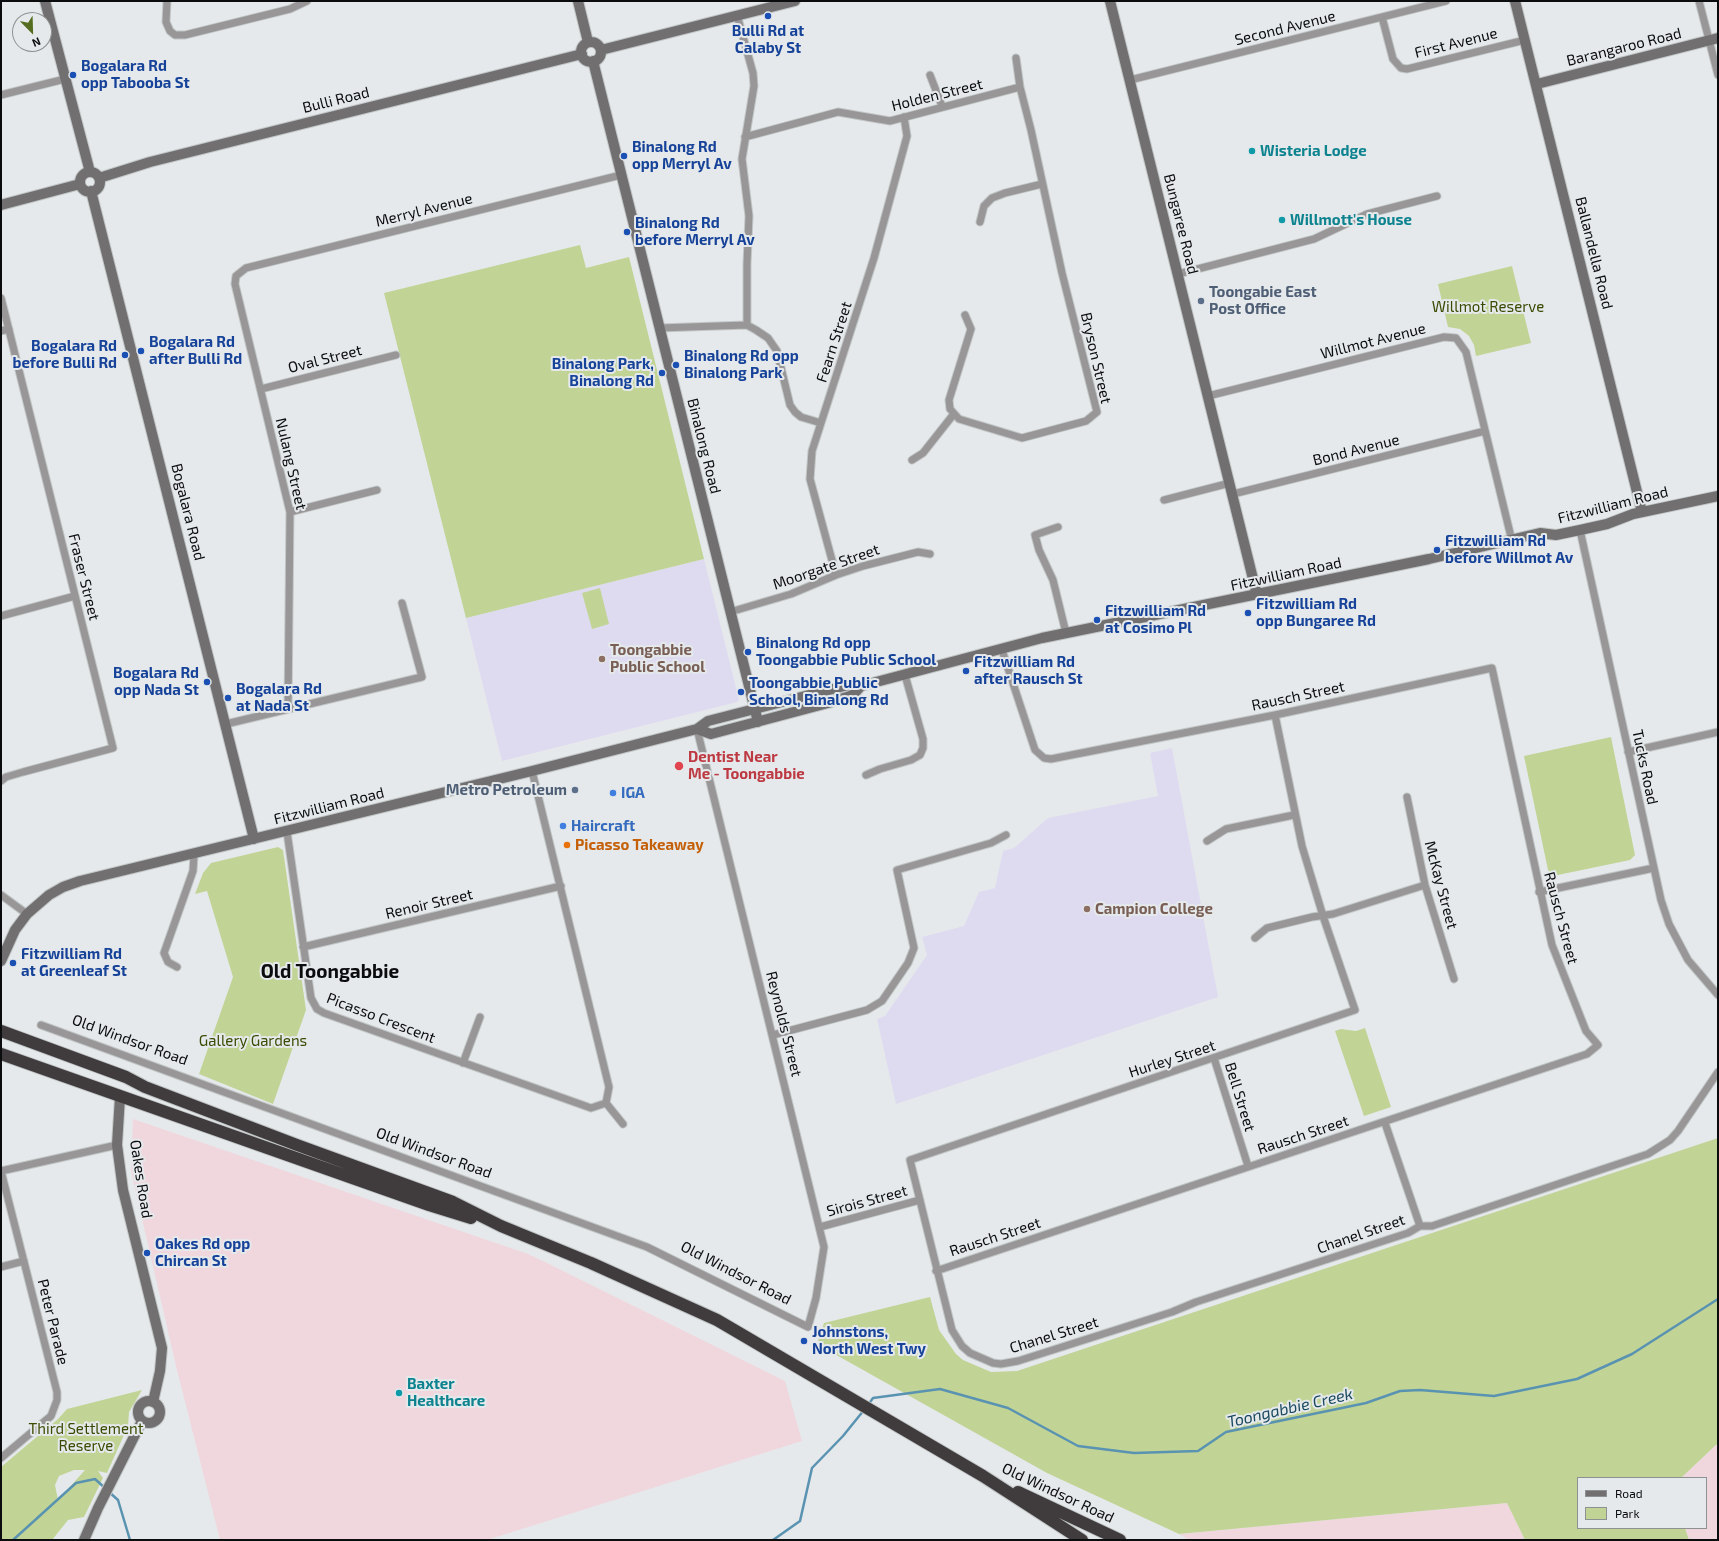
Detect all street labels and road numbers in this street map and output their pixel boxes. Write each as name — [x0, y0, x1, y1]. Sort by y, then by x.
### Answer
street label: Second Avenue — [1233, 7, 1337, 49]
street label: First Avenue — [1413, 24, 1499, 62]
street label: Barangaroo Road — [1565, 24, 1683, 70]
street label: Holden Street — [890, 75, 984, 115]
street label: Bulli Road — [301, 83, 371, 117]
street label: Bungaree Road — [1160, 172, 1202, 276]
street label: Merryl Avenue — [374, 189, 474, 231]
street label: Ballandella Road — [1571, 195, 1617, 311]
street label: Fearn Street — [812, 299, 856, 385]
street label: Bryson Street — [1077, 311, 1115, 405]
street label: Willmot Avenue — [1319, 319, 1427, 363]
street label: Oval Street — [286, 341, 364, 377]
street label: Binalong Road — [683, 396, 725, 496]
street label: Nulang Street — [272, 416, 310, 512]
street label: Bond Avenue — [1311, 431, 1401, 469]
street label: Bogalara Road — [167, 462, 209, 562]
street label: Fitzwilliam Road — [1556, 483, 1670, 527]
street label: Fraser Street — [65, 532, 103, 622]
street label: Moorgate Street — [770, 540, 882, 594]
street label: Fitzwilliam Road — [1229, 553, 1343, 595]
street label: Rausch Street — [1250, 677, 1346, 715]
street label: Tucks Road — [1628, 728, 1662, 806]
street label: Fitzwilliam Road — [272, 784, 386, 828]
street label: McKay Street — [1421, 839, 1461, 931]
street label: Rausch Street — [1540, 870, 1582, 966]
street label: Renoir Street — [383, 885, 475, 923]
street label: Reynolds Street — [762, 969, 806, 1079]
street label: Picasso Crescent — [324, 989, 438, 1047]
street label: Old Windsor Road — [70, 1011, 190, 1069]
street label: Hurley Street — [1126, 1037, 1218, 1081]
street label: Bell Street — [1221, 1060, 1259, 1134]
street label: Rausch Street — [1255, 1112, 1351, 1158]
street label: Old Windsor Road — [374, 1124, 494, 1182]
street label: Oakes Road — [126, 1138, 156, 1220]
street label: Sirois Street — [825, 1182, 909, 1220]
street label: Chanel Street — [1315, 1211, 1407, 1257]
street label: Rausch Street — [947, 1214, 1043, 1260]
street label: Old Windsor Road — [678, 1237, 794, 1309]
street label: Peter Parade — [34, 1277, 72, 1367]
street label: Chanel Street — [1007, 1313, 1101, 1357]
street label: Old Windsor Road — [999, 1459, 1117, 1527]

